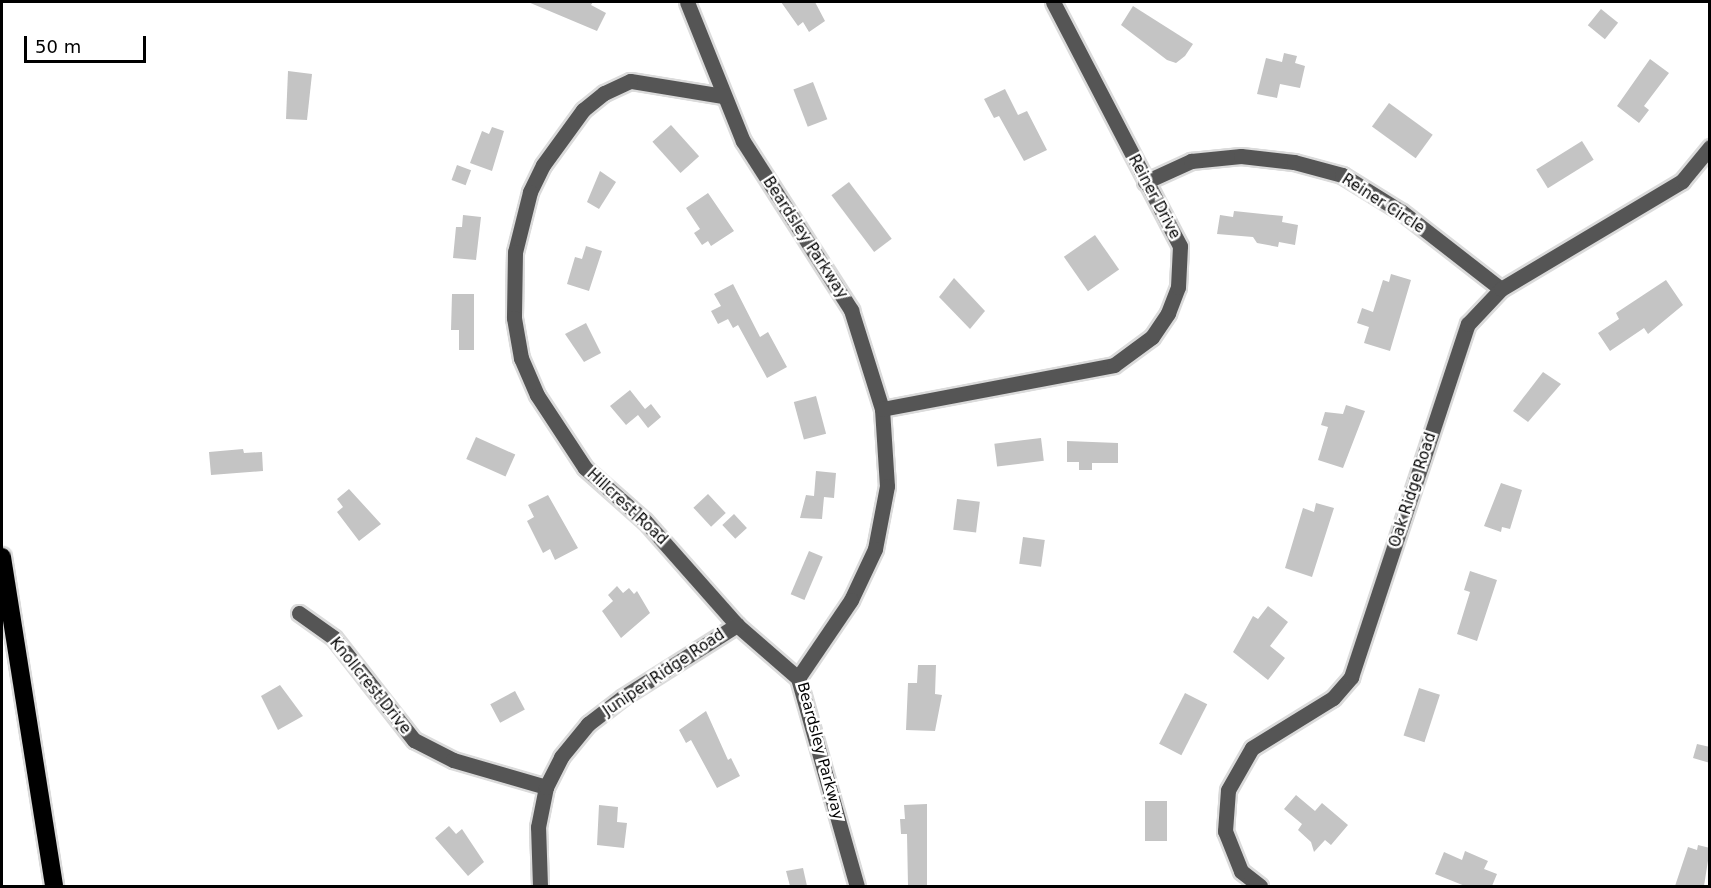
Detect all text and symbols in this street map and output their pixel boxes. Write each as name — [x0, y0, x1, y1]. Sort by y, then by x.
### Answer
scale bar — [27, 24, 148, 62]
text: 50 m — [35, 36, 81, 57]
street label: Reiner Drive — [1124, 152, 1184, 242]
street label: Reiner Circle — [1338, 171, 1428, 237]
street label: Beardsley Parkway — [759, 174, 851, 302]
street label: Oak Ridge Road — [1386, 430, 1440, 550]
street label: Hillcrest Road — [583, 465, 671, 549]
street label: Juniper Ridge Road — [600, 626, 728, 720]
street label: Knollcrest Drive — [326, 634, 414, 738]
street label: Beardsley Parkway — [793, 680, 847, 822]

